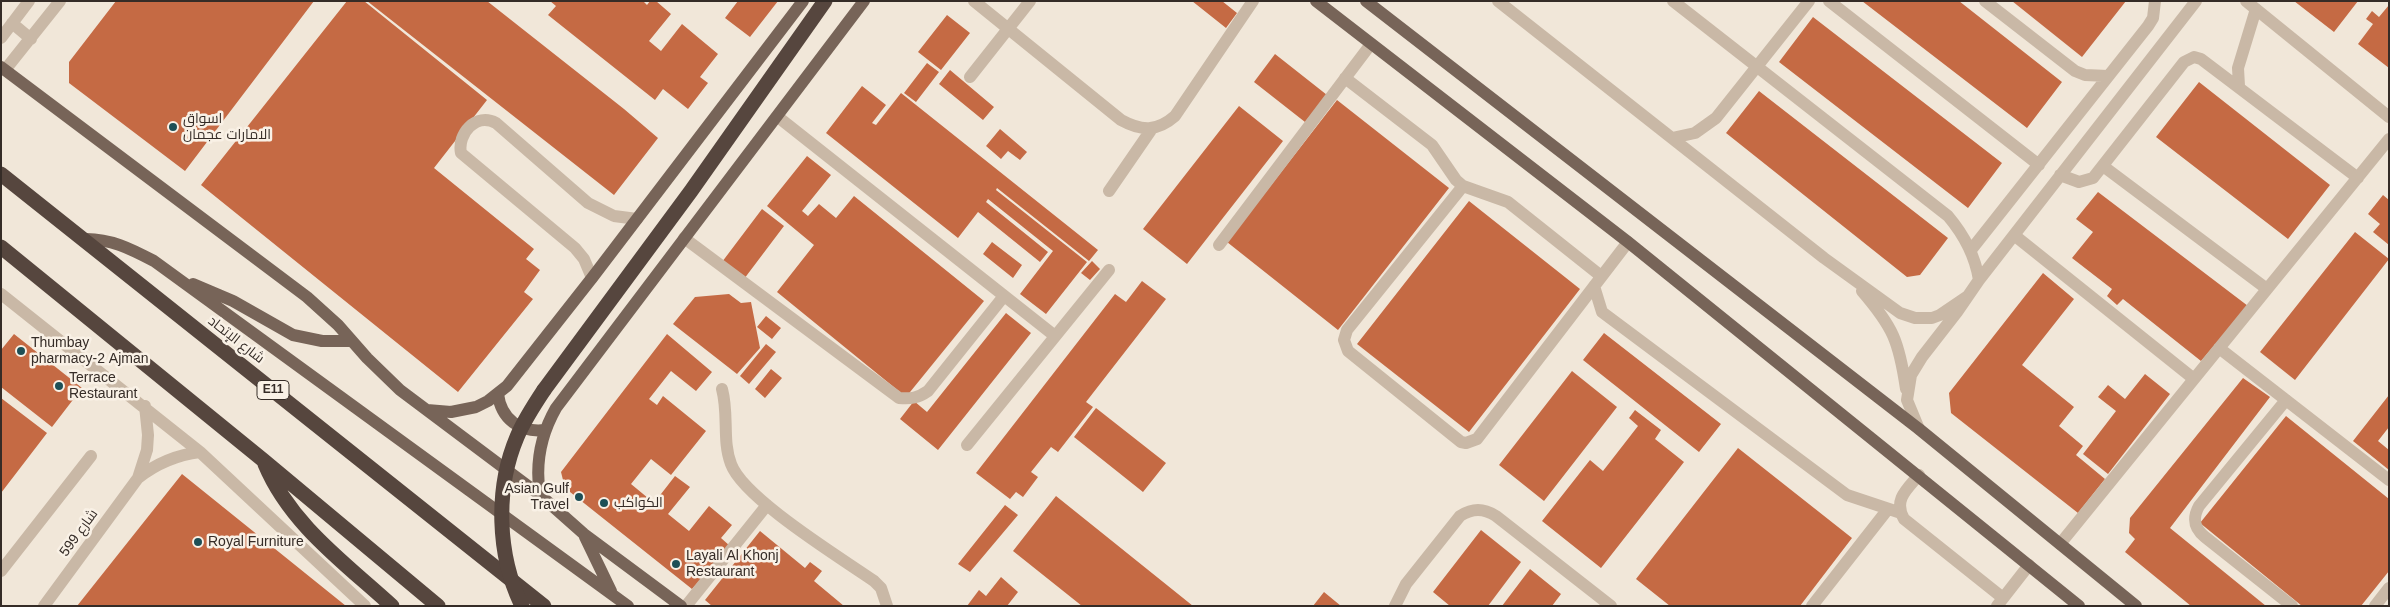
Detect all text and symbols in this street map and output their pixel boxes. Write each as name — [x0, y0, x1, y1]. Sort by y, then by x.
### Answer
place label: اسواق الامارات عجمان — [183, 111, 271, 144]
marker: اسواق الامارات عجمان — [167, 121, 179, 133]
street label: شارع الإتحاد — [204, 313, 268, 367]
place label: Thumbay pharmacy-2 Ajman — [31, 335, 148, 368]
marker: Thumbay pharmacy-2 Ajman — [15, 345, 27, 357]
place label: Terrace Restaurant — [69, 370, 137, 402]
marker: Terrace Restaurant — [53, 380, 65, 392]
road number: E11 — [257, 380, 289, 400]
place label: Asian Gulf Travel — [504, 481, 569, 514]
marker: Asian Gulf Travel — [573, 491, 585, 503]
place label: الكواكب — [614, 495, 663, 511]
marker: الكواكب — [598, 497, 610, 509]
street label: شارع 599 — [56, 506, 102, 560]
place label: Royal Furniture — [208, 534, 304, 550]
marker: Royal Furniture — [192, 536, 204, 548]
place label: Layali Al Khonj Restaurant — [686, 548, 779, 580]
marker: Layali Al Khonj Restaurant — [670, 558, 682, 570]

